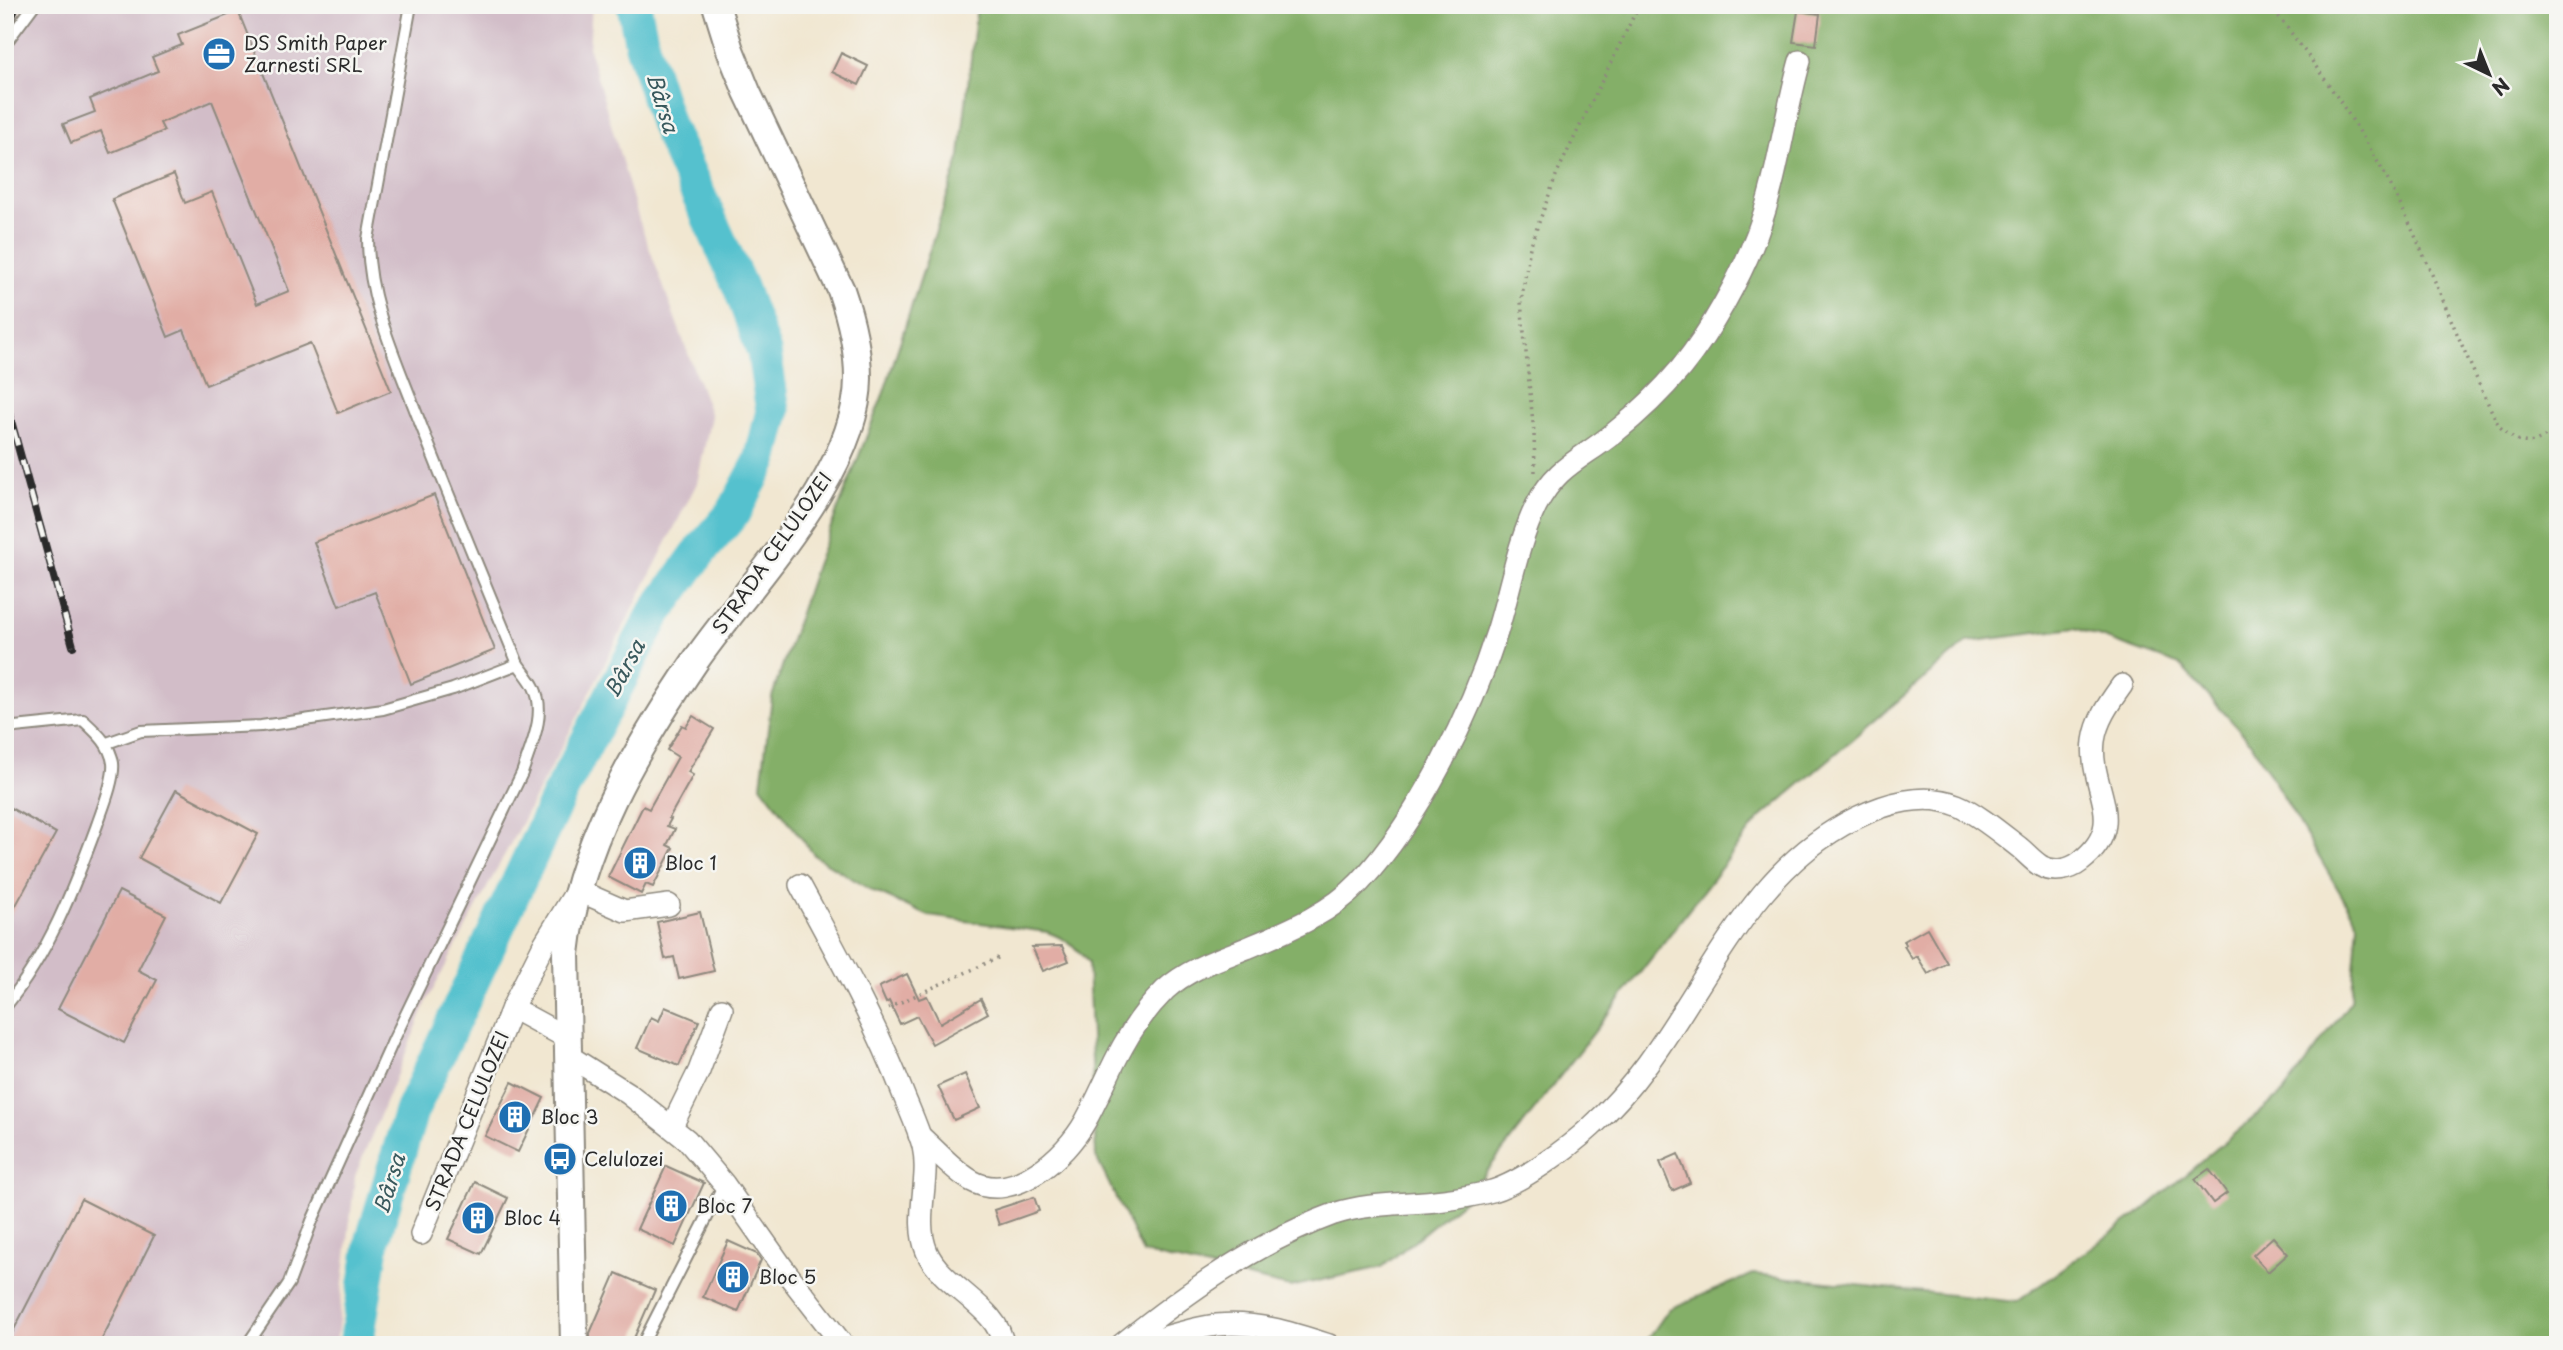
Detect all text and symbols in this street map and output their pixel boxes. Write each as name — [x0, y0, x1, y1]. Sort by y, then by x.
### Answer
place label: DS Smith Paper Zarnesti SRL — [244, 28, 387, 78]
office icon: DS Smith Paper Zarnesti SRL — [200, 35, 238, 73]
north arrow — [2454, 38, 2524, 108]
water label: Bârsa — [640, 68, 688, 137]
text: N — [2486, 72, 2516, 103]
street label: STRADA CELULOZEI — [705, 466, 838, 639]
water label: Bârsa — [595, 633, 652, 703]
building icon: Bloc 1 — [621, 844, 659, 882]
place label: Bloc 1 — [664, 848, 717, 876]
street label: STRADA CELULOZEI — [417, 1026, 515, 1215]
building icon: Bloc 3 — [496, 1098, 534, 1136]
place label: Bloc 3 — [540, 1102, 599, 1130]
bus stop icon: Celulozei — [541, 1140, 579, 1178]
place label: Celulozei — [584, 1144, 664, 1172]
water label: Bârsa — [364, 1149, 413, 1217]
building icon: Bloc 7 — [652, 1187, 690, 1225]
place label: Bloc 7 — [696, 1191, 753, 1219]
building icon: Bloc 4 — [459, 1199, 497, 1237]
place label: Bloc 4 — [503, 1203, 561, 1231]
building icon: Bloc 5 — [714, 1258, 752, 1296]
place label: Bloc 5 — [758, 1262, 816, 1290]

